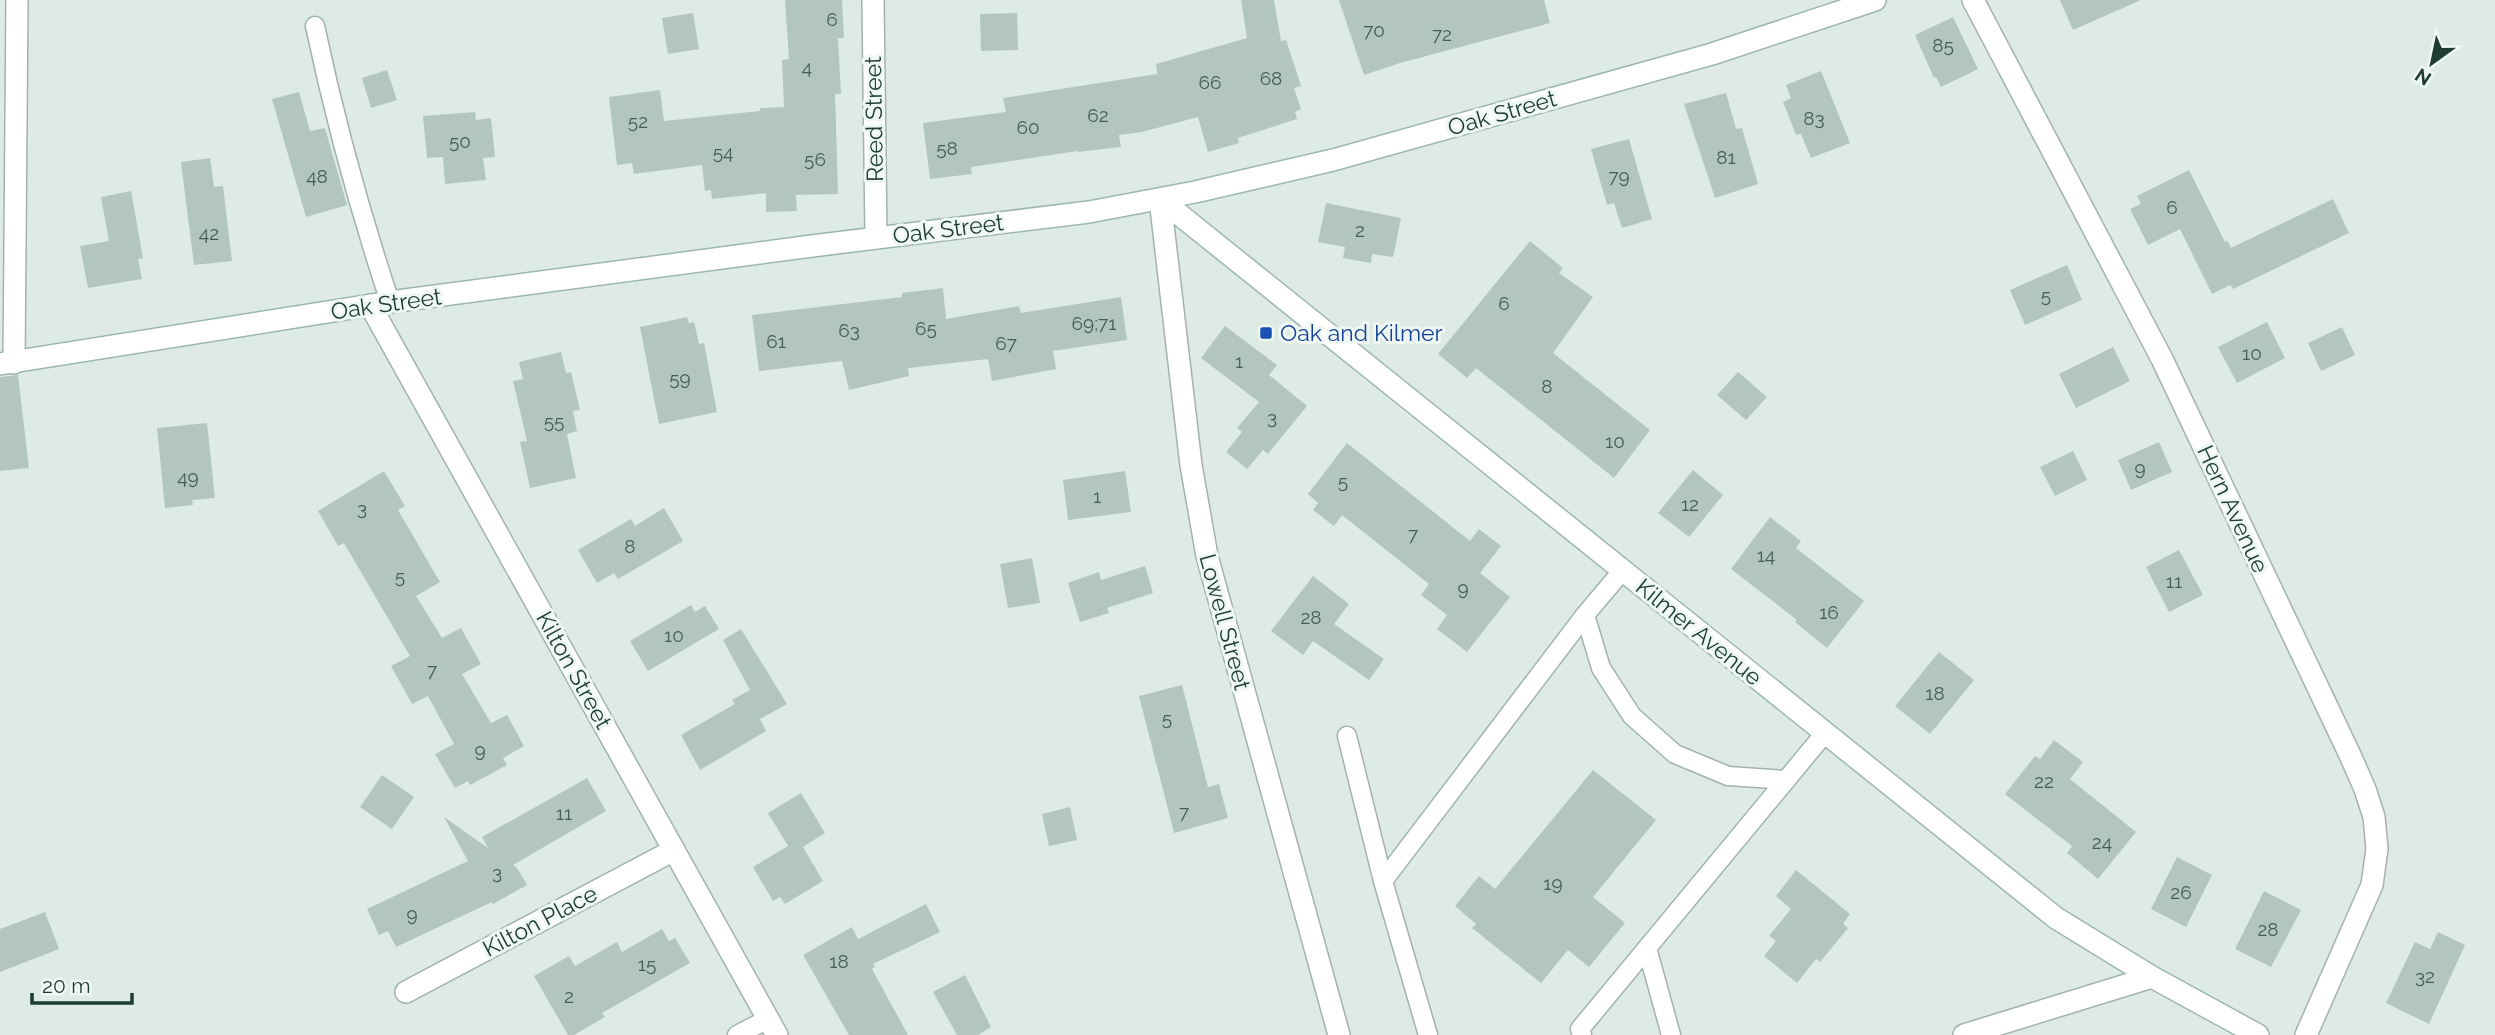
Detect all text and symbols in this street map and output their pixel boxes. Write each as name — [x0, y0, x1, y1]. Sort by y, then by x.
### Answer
house number: 6 — [826, 8, 838, 30]
house number: 70 — [1363, 19, 1385, 41]
house number: 72 — [1432, 23, 1452, 45]
north arrow — [2397, 28, 2467, 98]
house number: 85 — [1932, 34, 1954, 56]
house number: 4 — [802, 56, 812, 78]
street label: Reed Street — [859, 56, 888, 182]
text: N — [2411, 64, 2435, 90]
house number: 68 — [1260, 67, 1282, 89]
house number: 66 — [1199, 71, 1221, 93]
street label: Oak Street — [1445, 84, 1559, 141]
house number: 62 — [1087, 104, 1109, 126]
house number: 83 — [1803, 107, 1825, 129]
house number: 52 — [628, 110, 648, 132]
house number: 60 — [1016, 116, 1040, 138]
house number: 50 — [449, 130, 471, 152]
house number: 58 — [936, 137, 958, 159]
house number: 54 — [713, 141, 733, 163]
house number: 81 — [1716, 146, 1736, 168]
house number: 56 — [804, 148, 826, 170]
house number: 48 — [306, 165, 328, 187]
house number: 79 — [1608, 165, 1630, 187]
house number: 6 — [2166, 196, 2178, 218]
street label: Oak Street — [891, 208, 1005, 249]
house number: 2 — [1355, 219, 1365, 241]
house number: 42 — [199, 222, 219, 244]
street label: Oak Street — [329, 282, 443, 325]
house number: 5 — [2041, 284, 2051, 306]
house number: 6 — [1498, 292, 1510, 314]
house number: 69;71 — [1072, 312, 1116, 334]
house number: 65 — [915, 317, 937, 339]
house number: 63 — [838, 319, 860, 341]
place label: Oak and Kilmer — [1280, 319, 1443, 346]
marker: Oak and Kilmer — [1258, 325, 1274, 341]
house number: 61 — [766, 330, 786, 352]
house number: 67 — [995, 332, 1017, 354]
house number: 10 — [2242, 342, 2262, 364]
house number: 1 — [1235, 350, 1243, 372]
house number: 59 — [669, 367, 691, 389]
house number: 8 — [1541, 375, 1553, 397]
house number: 3 — [1267, 406, 1277, 428]
house number: 55 — [544, 410, 564, 432]
house number: 10 — [1605, 430, 1625, 452]
street label: Hern Avenue — [2192, 441, 2275, 577]
house number: 9 — [2134, 457, 2146, 479]
house number: 49 — [177, 466, 199, 488]
house number: 5 — [1338, 470, 1348, 492]
house number: 1 — [1093, 485, 1101, 507]
house number: 12 — [1681, 493, 1699, 515]
house number: 3 — [357, 497, 367, 519]
house number: 7 — [1408, 523, 1418, 545]
house number: 8 — [624, 535, 636, 557]
house number: 14 — [1757, 544, 1775, 566]
street label: Lowell Street — [1194, 551, 1257, 693]
house number: 5 — [395, 565, 405, 587]
house number: 11 — [2166, 570, 2182, 592]
street label: Kilmer Avenue — [1631, 573, 1768, 691]
house number: 9 — [1457, 577, 1469, 599]
house number: 16 — [1819, 601, 1839, 623]
street label: Kilton Street — [531, 606, 618, 734]
house number: 28 — [1300, 606, 1322, 628]
house number: 10 — [664, 624, 684, 646]
house number: 7 — [427, 659, 437, 681]
house number: 18 — [1925, 682, 1945, 704]
house number: 5 — [1162, 707, 1172, 729]
house number: 9 — [474, 739, 486, 761]
house number: 22 — [2034, 770, 2054, 792]
house number: 7 — [1179, 801, 1189, 823]
house number: 11 — [556, 802, 572, 824]
house number: 24 — [2092, 831, 2112, 853]
house number: 3 — [492, 861, 502, 883]
house number: 19 — [1543, 872, 1563, 894]
street label: Kilton Place — [478, 879, 602, 962]
house number: 26 — [2170, 881, 2192, 903]
house number: 9 — [406, 903, 418, 925]
house number: 28 — [2257, 918, 2279, 940]
house number: 18 — [829, 950, 849, 972]
house number: 15 — [638, 953, 656, 975]
scale bar — [32, 962, 131, 1006]
house number: 32 — [2415, 965, 2435, 987]
text: 20 m — [42, 973, 90, 998]
house number: 2 — [564, 985, 574, 1007]

